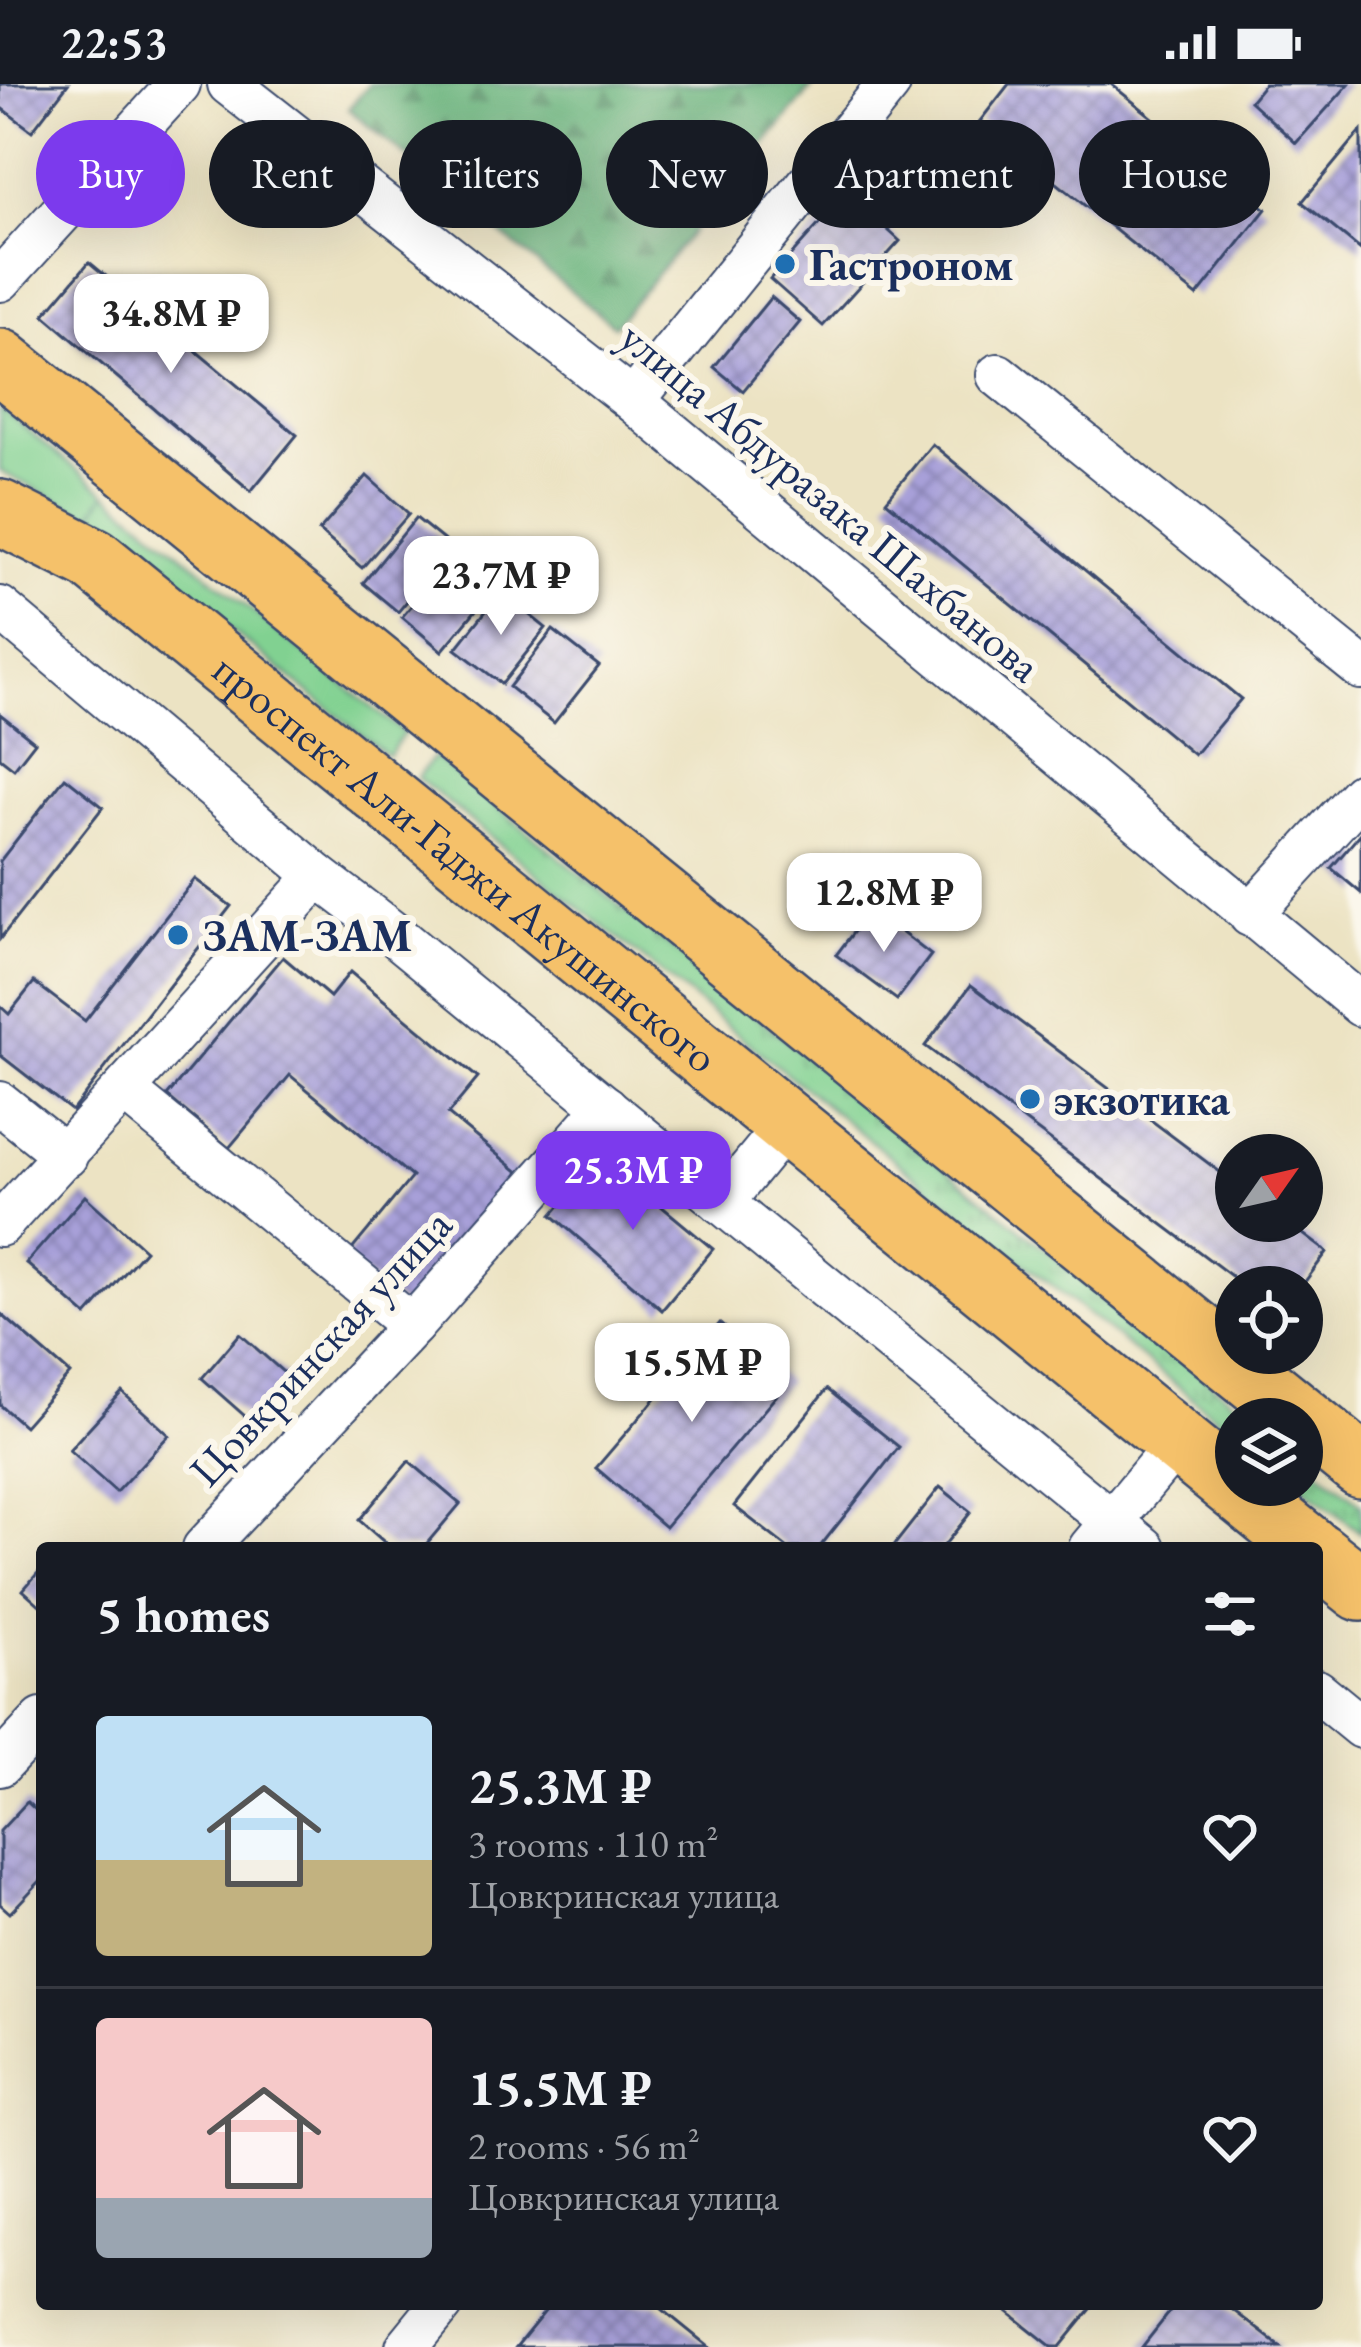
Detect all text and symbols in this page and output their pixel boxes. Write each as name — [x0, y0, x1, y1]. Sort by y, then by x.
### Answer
text: 22:53 — [60, 13, 168, 71]
chip: Buy — [36, 120, 185, 228]
chip: Rent — [209, 120, 375, 228]
chip: Filters — [399, 120, 582, 228]
chip: New — [606, 120, 768, 228]
chip: Apartment — [792, 120, 1055, 228]
chip: House — [1079, 120, 1270, 228]
place label: Гастроном — [809, 235, 1013, 293]
marker: Гастроном — [772, 251, 798, 277]
pin: 34.8M ₽ — [60, 274, 282, 376]
text: 34.8M ₽ — [101, 287, 241, 338]
street label: улица Абдуразака Шахбанова — [608, 308, 1054, 694]
pin: 23.7M ₽ — [390, 536, 612, 638]
text: 23.7M ₽ — [431, 549, 571, 600]
street label: проспект Али-Гаджи Акушинского — [202, 640, 730, 1085]
pin: 12.8M ₽ — [773, 853, 995, 955]
text: 12.8M ₽ — [814, 866, 954, 917]
place label: ЗАМ-ЗАМ — [202, 906, 412, 964]
marker: ЗАМ-ЗАМ — [165, 922, 191, 948]
place label: экзотика — [1054, 1070, 1230, 1128]
marker: экзотика — [1017, 1086, 1043, 1112]
pin: 25.3M ₽ — [522, 1131, 744, 1233]
north arrow — [1215, 1134, 1323, 1242]
map controls — [1215, 1134, 1323, 1506]
text: 25.3M ₽ — [563, 1144, 703, 1195]
street label: Цовкринская улица — [176, 1196, 464, 1498]
button: locate — [1215, 1266, 1323, 1374]
pin: 15.5M ₽ — [581, 1323, 803, 1425]
text: 15.5M ₽ — [622, 1336, 762, 1387]
button: layers — [1215, 1398, 1323, 1506]
text: 5 homes — [96, 1581, 270, 1647]
icon: filters — [1197, 1581, 1263, 1647]
text: 25.3M ₽ — [468, 1752, 652, 1818]
icon: home — [192, 1764, 336, 1908]
icon: heart — [1197, 1803, 1263, 1869]
text: 3 rooms · 110 m² — [468, 1818, 719, 1869]
text: Цовкринская улица — [468, 1869, 779, 1920]
text: 15.5M ₽ — [468, 2054, 652, 2120]
icon: home — [192, 2066, 336, 2210]
icon: heart — [1197, 2105, 1263, 2171]
text: 2 rooms · 56 m² — [468, 2120, 700, 2171]
text: Цовкринская улица — [468, 2171, 779, 2222]

